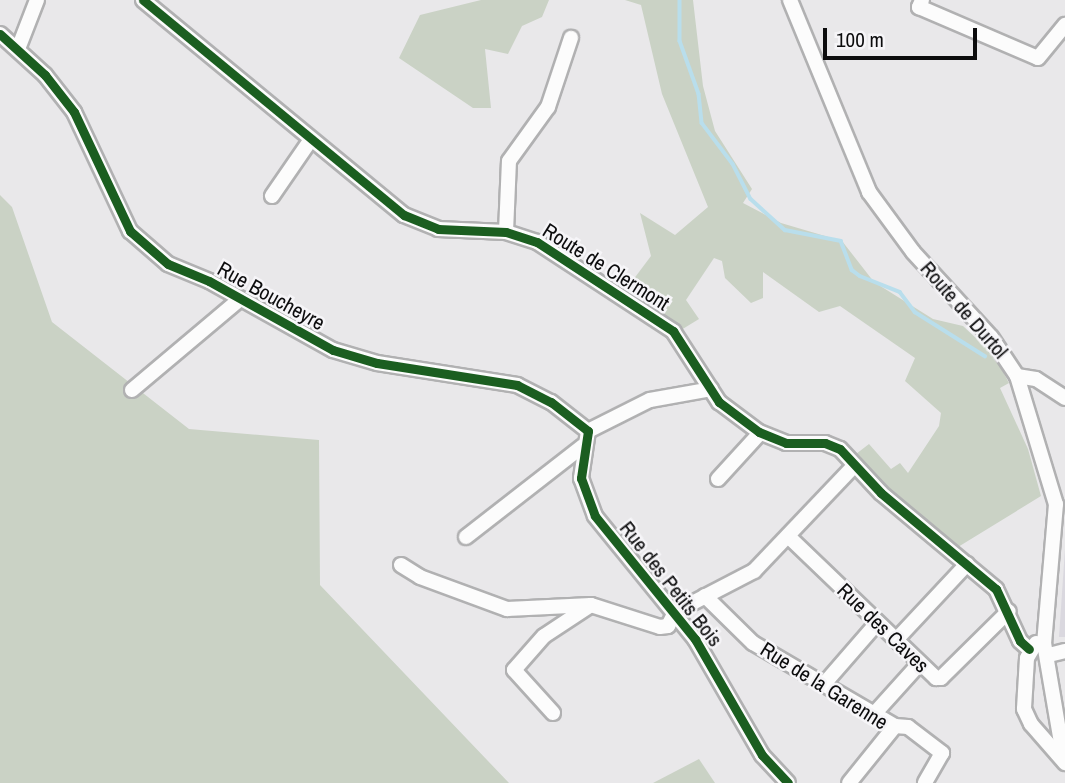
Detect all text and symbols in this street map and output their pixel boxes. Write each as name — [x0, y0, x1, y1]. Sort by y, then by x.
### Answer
scale bar — [827, 14, 981, 58]
text: 100 m — [836, 25, 884, 54]
street label: Route de Clermont — [538, 218, 674, 316]
street label: Rue Boucheyre — [213, 256, 329, 336]
street label: Route de Durtol — [915, 256, 1013, 364]
street label: Rue des Petits Bois — [614, 516, 728, 652]
street label: Rue des Caves — [832, 578, 934, 678]
street label: Rue de la Garenne — [756, 637, 892, 735]

